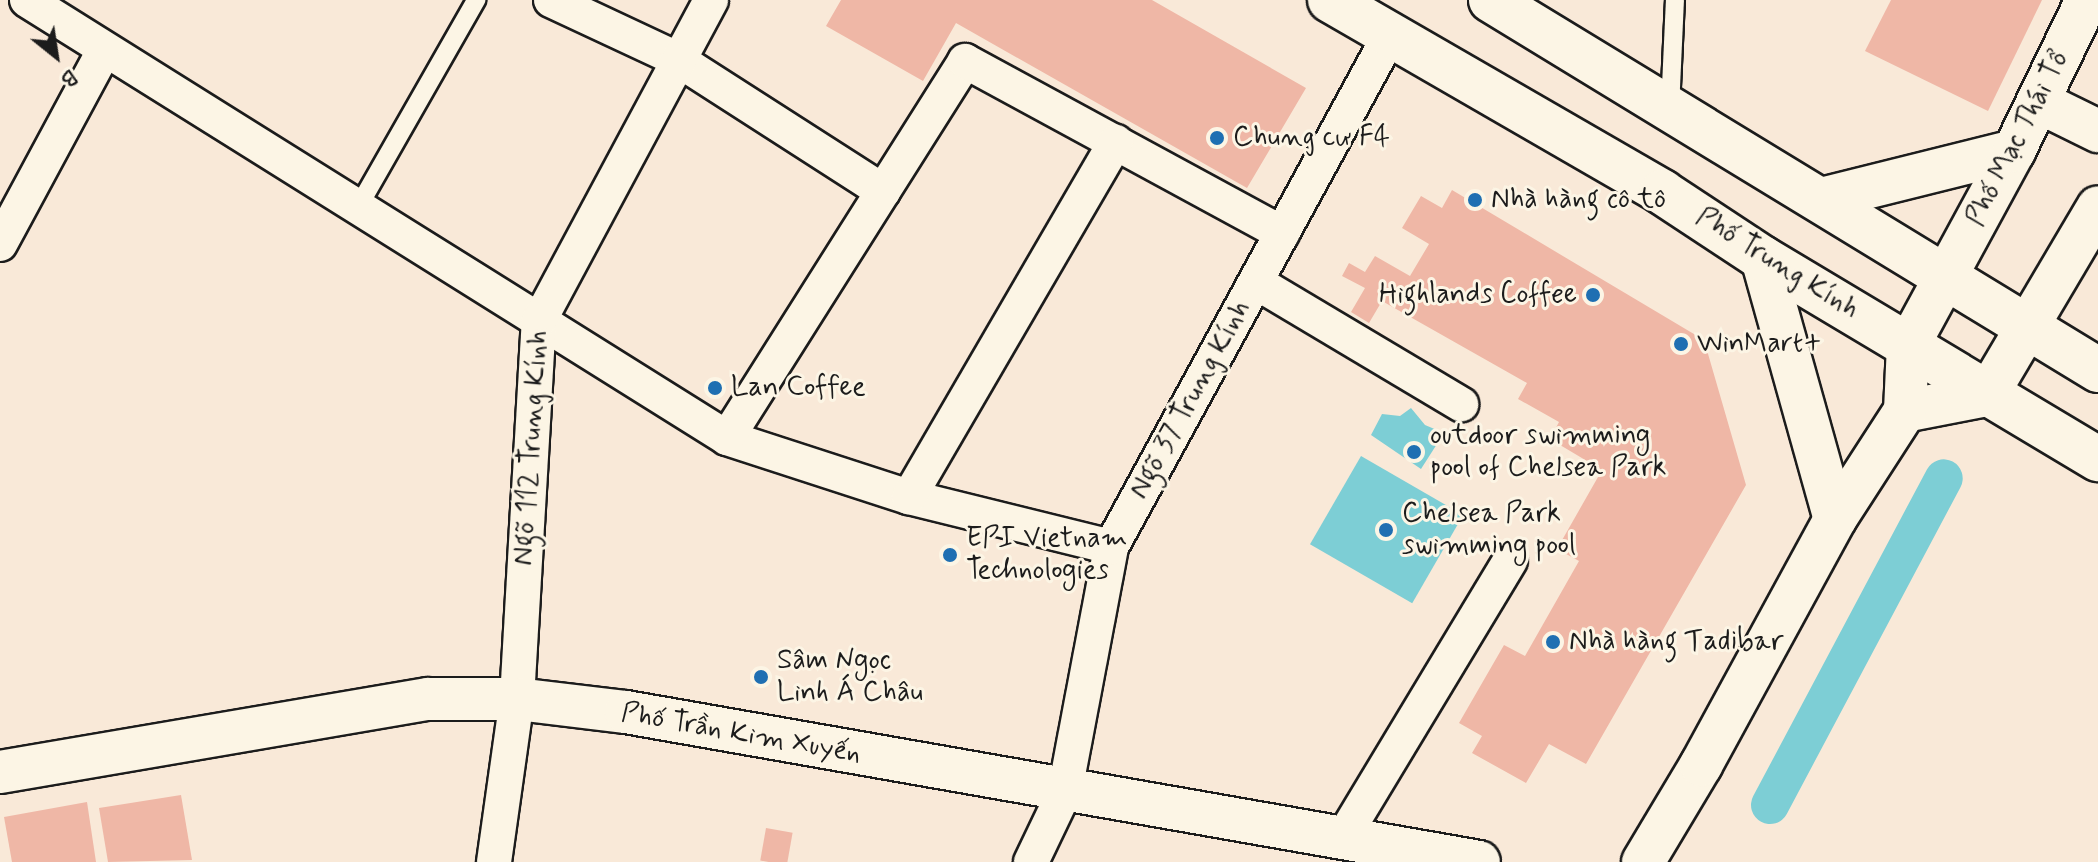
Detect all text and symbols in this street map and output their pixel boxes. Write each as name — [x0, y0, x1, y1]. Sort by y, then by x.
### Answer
north arrow — [16, 16, 96, 96]
street label: Phố Mạc Thái Tổ — [1960, 46, 2076, 232]
text: B — [55, 61, 81, 92]
place label: Chung cư F4 — [1233, 121, 1389, 155]
marker: Chung cư F4 — [1208, 129, 1226, 147]
place label: Nhà hàng cô tô — [1491, 183, 1666, 217]
marker: Nhà hàng cô tô — [1466, 191, 1484, 209]
street label: Phố Trung Kính — [1689, 200, 1865, 328]
place label: Highlands Coffee — [1375, 278, 1577, 312]
marker: Highlands Coffee — [1584, 286, 1602, 304]
street label: Ngõ 37 Trung Kính — [1122, 295, 1260, 505]
place label: WinMart+ — [1697, 327, 1822, 361]
street label: Ngõ 112 Trung Kính — [507, 329, 557, 567]
marker: WinMart+ — [1672, 335, 1690, 353]
place label: Lan Coffee — [731, 371, 867, 405]
marker: Lan Coffee — [706, 379, 724, 397]
place label: outdoor swimming pool of Chelsea Park — [1430, 419, 1669, 485]
marker: outdoor swimming pool of Chelsea Park — [1405, 443, 1423, 461]
place label: Chelsea Park swimming pool — [1402, 497, 1576, 563]
marker: Chelsea Park swimming pool — [1377, 521, 1395, 539]
place label: EPI Vietnam Technologies — [966, 522, 1131, 588]
marker: EPI Vietnam Technologies — [941, 546, 959, 564]
place label: Nhà hàng Tadibar — [1569, 625, 1776, 659]
marker: Nhà hàng Tadibar — [1544, 633, 1562, 651]
place label: Sâm Ngọc Linh Á Châu — [777, 644, 923, 710]
marker: Sâm Ngọc Linh Á Châu — [752, 668, 770, 686]
street label: Phố Trần Kim Xuyến — [619, 696, 863, 772]

